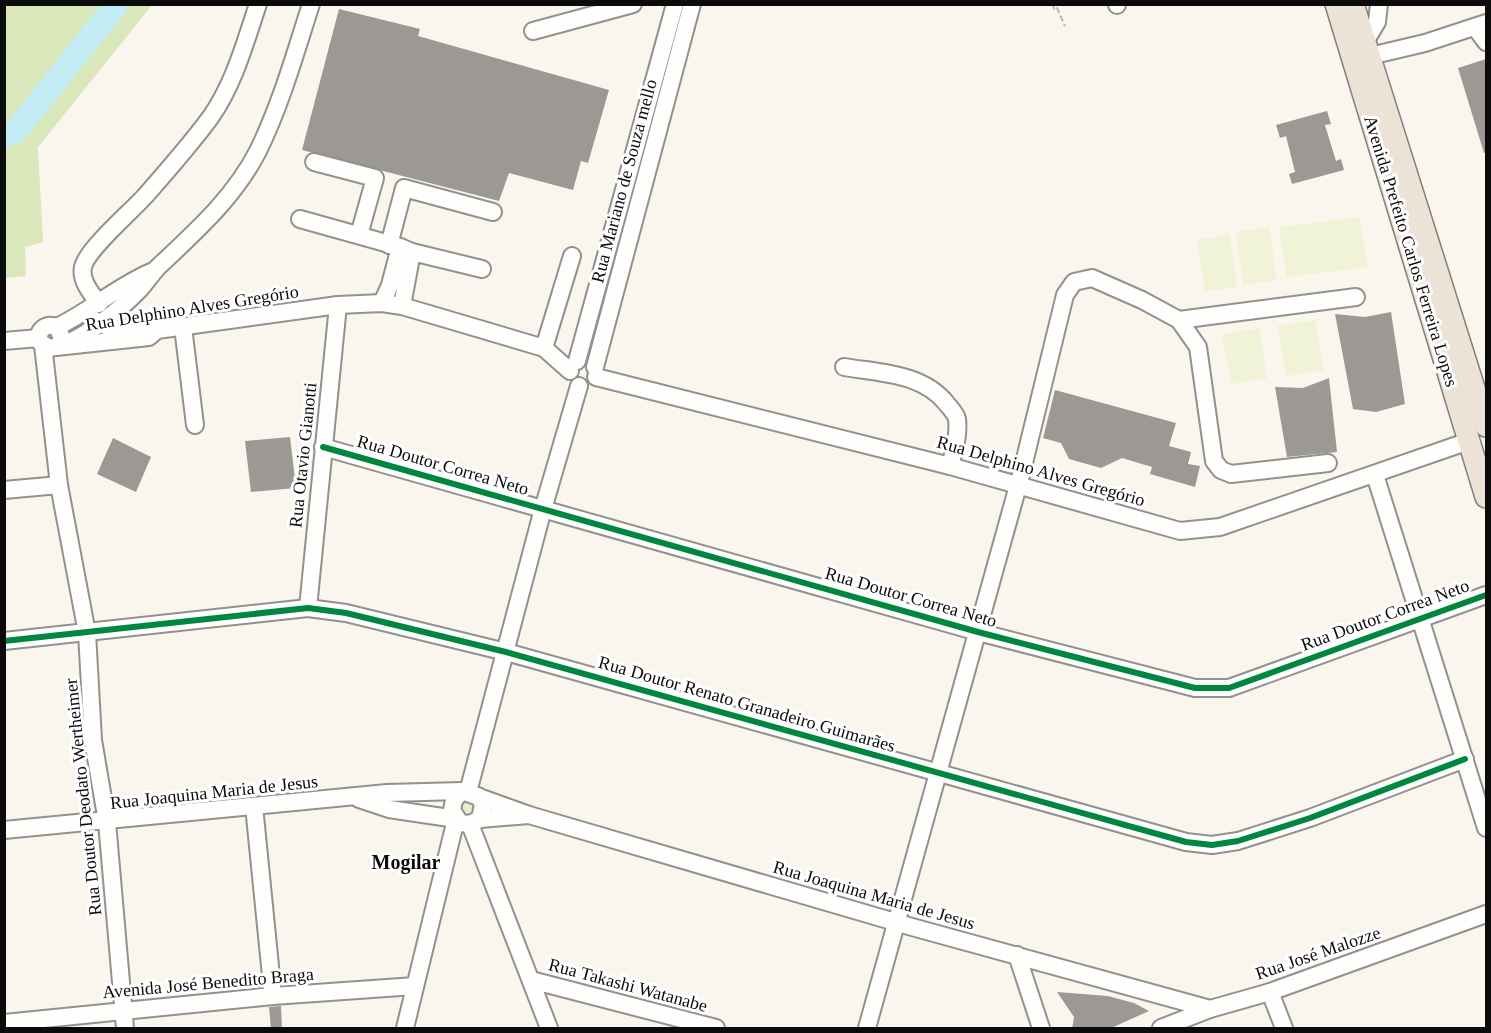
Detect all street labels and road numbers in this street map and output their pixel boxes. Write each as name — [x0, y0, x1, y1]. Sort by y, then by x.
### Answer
street label: Rua Mariano de Souza mello — [587, 77, 661, 285]
street label: Avenida Prefeito Carlos Ferreira Lopes — [1360, 113, 1462, 389]
street label: Rua Delphino Alves Gregório — [84, 281, 300, 335]
street label: Rua Otavio Gianotti — [285, 381, 321, 529]
street label: Rua Doutor Correa Neto — [355, 431, 531, 499]
street label: Rua Delphino Alves Gregório — [935, 432, 1147, 510]
street label: Rua Doutor Correa Neto — [823, 563, 999, 631]
street label: Rua Doutor Correa Neto — [1298, 575, 1472, 655]
street label: Rua Doutor Renato Granadeiro Guimarães — [596, 652, 898, 756]
street label: Rua Doutor Deodato Wertheimer — [61, 677, 105, 917]
street label: Rua Joaquina Maria de Jesus — [109, 771, 319, 813]
street label: Rua Joaquina Maria de Jesus — [771, 857, 977, 933]
street label: Rua José Malozze — [1253, 922, 1383, 984]
street label: Rua Takashi Watanabe — [546, 954, 710, 1016]
street label: Avenida José Benedito Braga — [101, 964, 315, 1002]

